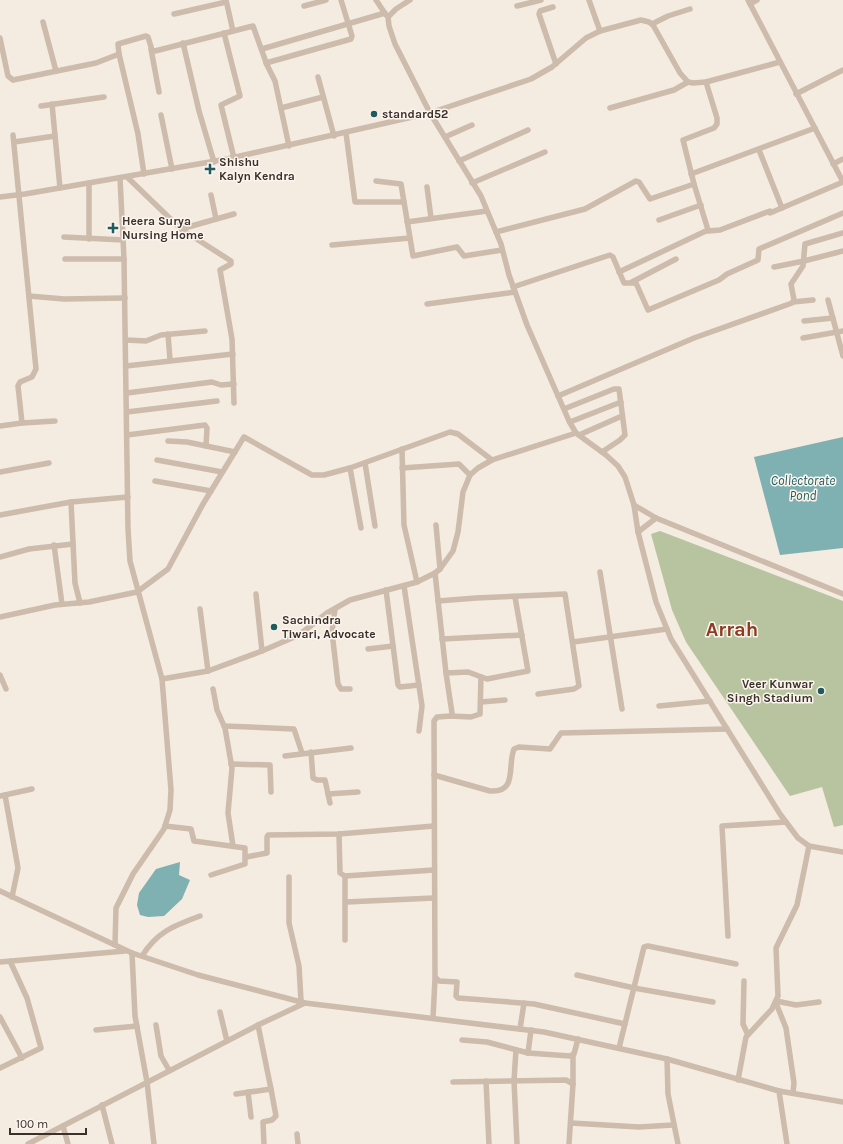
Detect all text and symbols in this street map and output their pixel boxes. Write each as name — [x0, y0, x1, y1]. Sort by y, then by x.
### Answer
place label: standard52 — [382, 107, 448, 121]
marker: standard52 — [369, 109, 379, 119]
place label: Shishu Kalyn Kendra — [219, 155, 295, 183]
marker: Shishu Kalyn Kendra — [204, 163, 216, 175]
place label: Heera Surya Nursing Home — [122, 214, 204, 242]
marker: Heera Surya Nursing Home — [107, 222, 119, 234]
water label: Collectorate Pond — [771, 473, 835, 503]
place label: Sachindra Tiwari, Advocate — [282, 613, 376, 641]
district label: Arrah — [706, 618, 758, 641]
marker: Sachindra Tiwari, Advocate — [269, 622, 279, 632]
place label: Veer Kunwar Singh Stadium — [727, 677, 813, 705]
marker: Veer Kunwar Singh Stadium — [816, 686, 826, 696]
scale bar — [10, 1110, 86, 1136]
text: 100 m — [16, 1117, 48, 1131]

